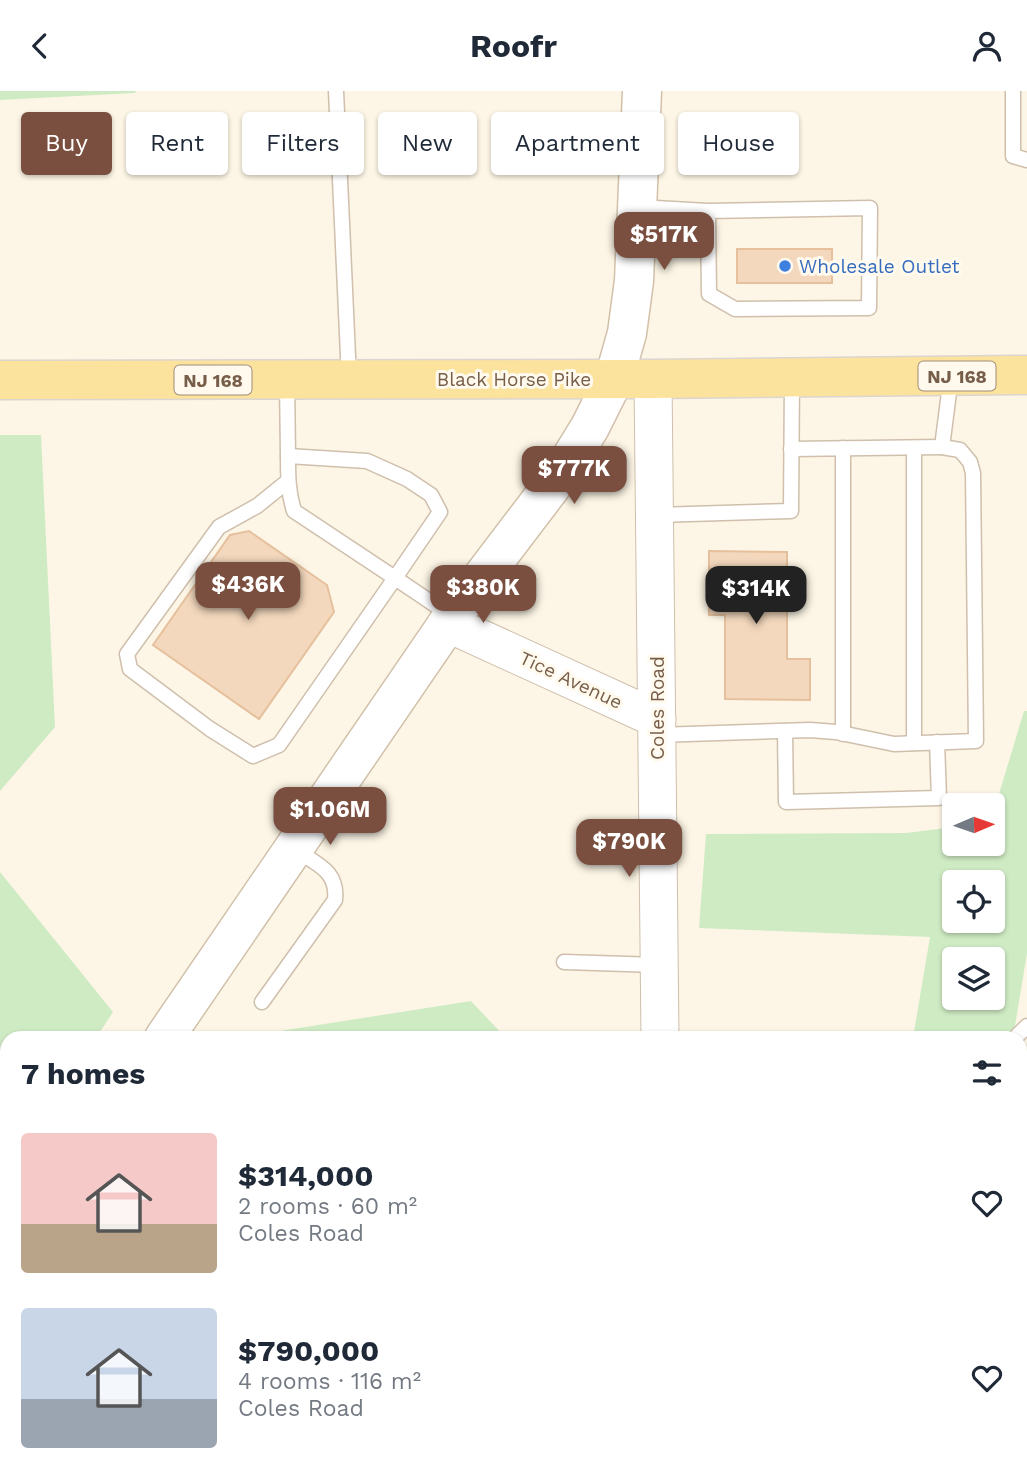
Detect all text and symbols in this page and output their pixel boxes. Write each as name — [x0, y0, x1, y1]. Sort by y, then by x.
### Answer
icon: back — [21, 27, 59, 65]
text: Roofr — [470, 27, 557, 65]
icon: person — [968, 27, 1006, 65]
chip: Buy — [21, 112, 112, 175]
chip: Rent — [126, 112, 228, 175]
chip: Filters — [242, 112, 364, 175]
chip: New — [378, 112, 477, 175]
chip: Apartment — [491, 112, 664, 175]
chip: House — [678, 112, 799, 175]
pin: $517K — [615, 213, 713, 272]
text: $517K — [630, 221, 698, 248]
place label: Wholesale Outlet — [799, 255, 960, 278]
marker: Wholesale Outlet — [777, 258, 793, 274]
road number: NJ 168 — [918, 361, 996, 391]
road number: NJ 168 — [174, 365, 252, 395]
street label: Black Horse Pike — [437, 368, 591, 391]
pin: $777K — [525, 447, 623, 506]
text: $777K — [538, 455, 610, 482]
pin: $436K — [199, 563, 297, 622]
pin: $380K — [434, 566, 532, 625]
pin: $314K — [707, 567, 805, 626]
text: $436K — [211, 571, 285, 598]
text: $380K — [446, 574, 520, 601]
text: $314K — [721, 575, 791, 602]
street label: Tice Avenue — [516, 646, 626, 714]
street label: Coles Road — [646, 656, 669, 760]
pin: $1.06M — [273, 787, 387, 847]
north arrow — [942, 793, 1004, 856]
map controls — [942, 793, 1005, 1010]
text: $1.06M — [289, 796, 371, 823]
pin: $790K — [580, 819, 678, 879]
text: $790K — [592, 828, 666, 855]
button: locate — [942, 870, 1005, 933]
button: layers — [942, 947, 1005, 1010]
icon: filters — [968, 1054, 1006, 1092]
text: 7 homes — [21, 1056, 145, 1091]
text: $314,000 — [238, 1158, 374, 1193]
icon: home — [77, 1161, 161, 1245]
icon: heart — [968, 1184, 1006, 1222]
text: 2 rooms · 60 m² — [238, 1193, 417, 1220]
text: Coles Road — [238, 1220, 364, 1247]
text: $790,000 — [238, 1333, 379, 1368]
icon: home — [77, 1336, 161, 1420]
icon: heart — [968, 1359, 1006, 1397]
text: 4 rooms · 116 m² — [238, 1368, 421, 1395]
text: Coles Road — [238, 1395, 364, 1422]

